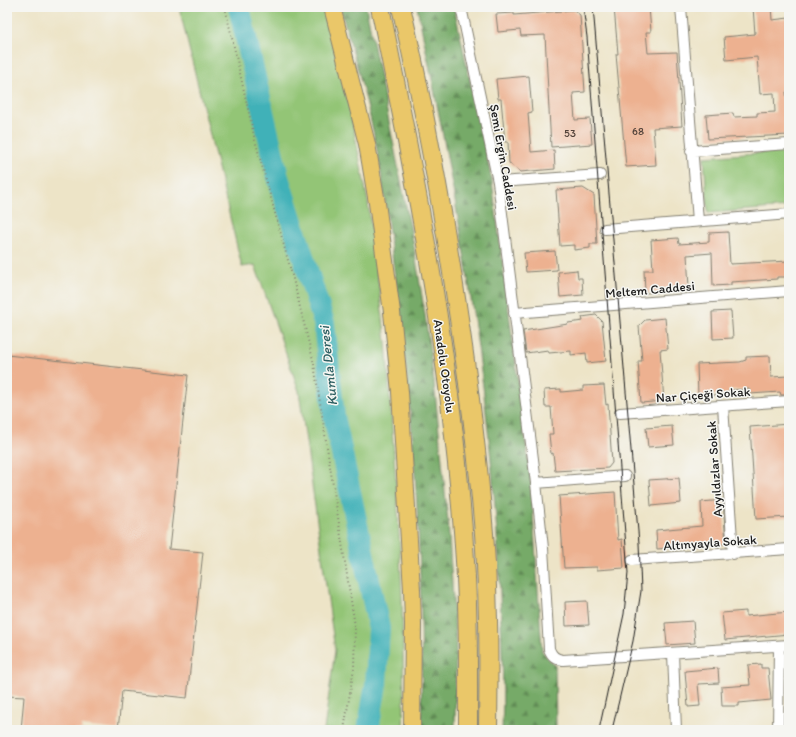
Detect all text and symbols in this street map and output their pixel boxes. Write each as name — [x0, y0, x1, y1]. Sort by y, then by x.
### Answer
street label: Şemi Ergin Caddesi — [487, 103, 520, 211]
house number: 68 — [632, 125, 644, 138]
house number: 53 — [564, 127, 576, 140]
street label: Meltem Caddesi — [605, 278, 695, 301]
street label: Anadolu Otoyolu — [431, 318, 459, 414]
water label: Kumla Deresi — [316, 324, 341, 407]
street label: Nar Çiçeği Sokak — [655, 384, 751, 405]
street label: Ayyıldızlar Sokak — [704, 420, 725, 517]
street label: Altınyayla Sokak — [663, 532, 758, 553]

